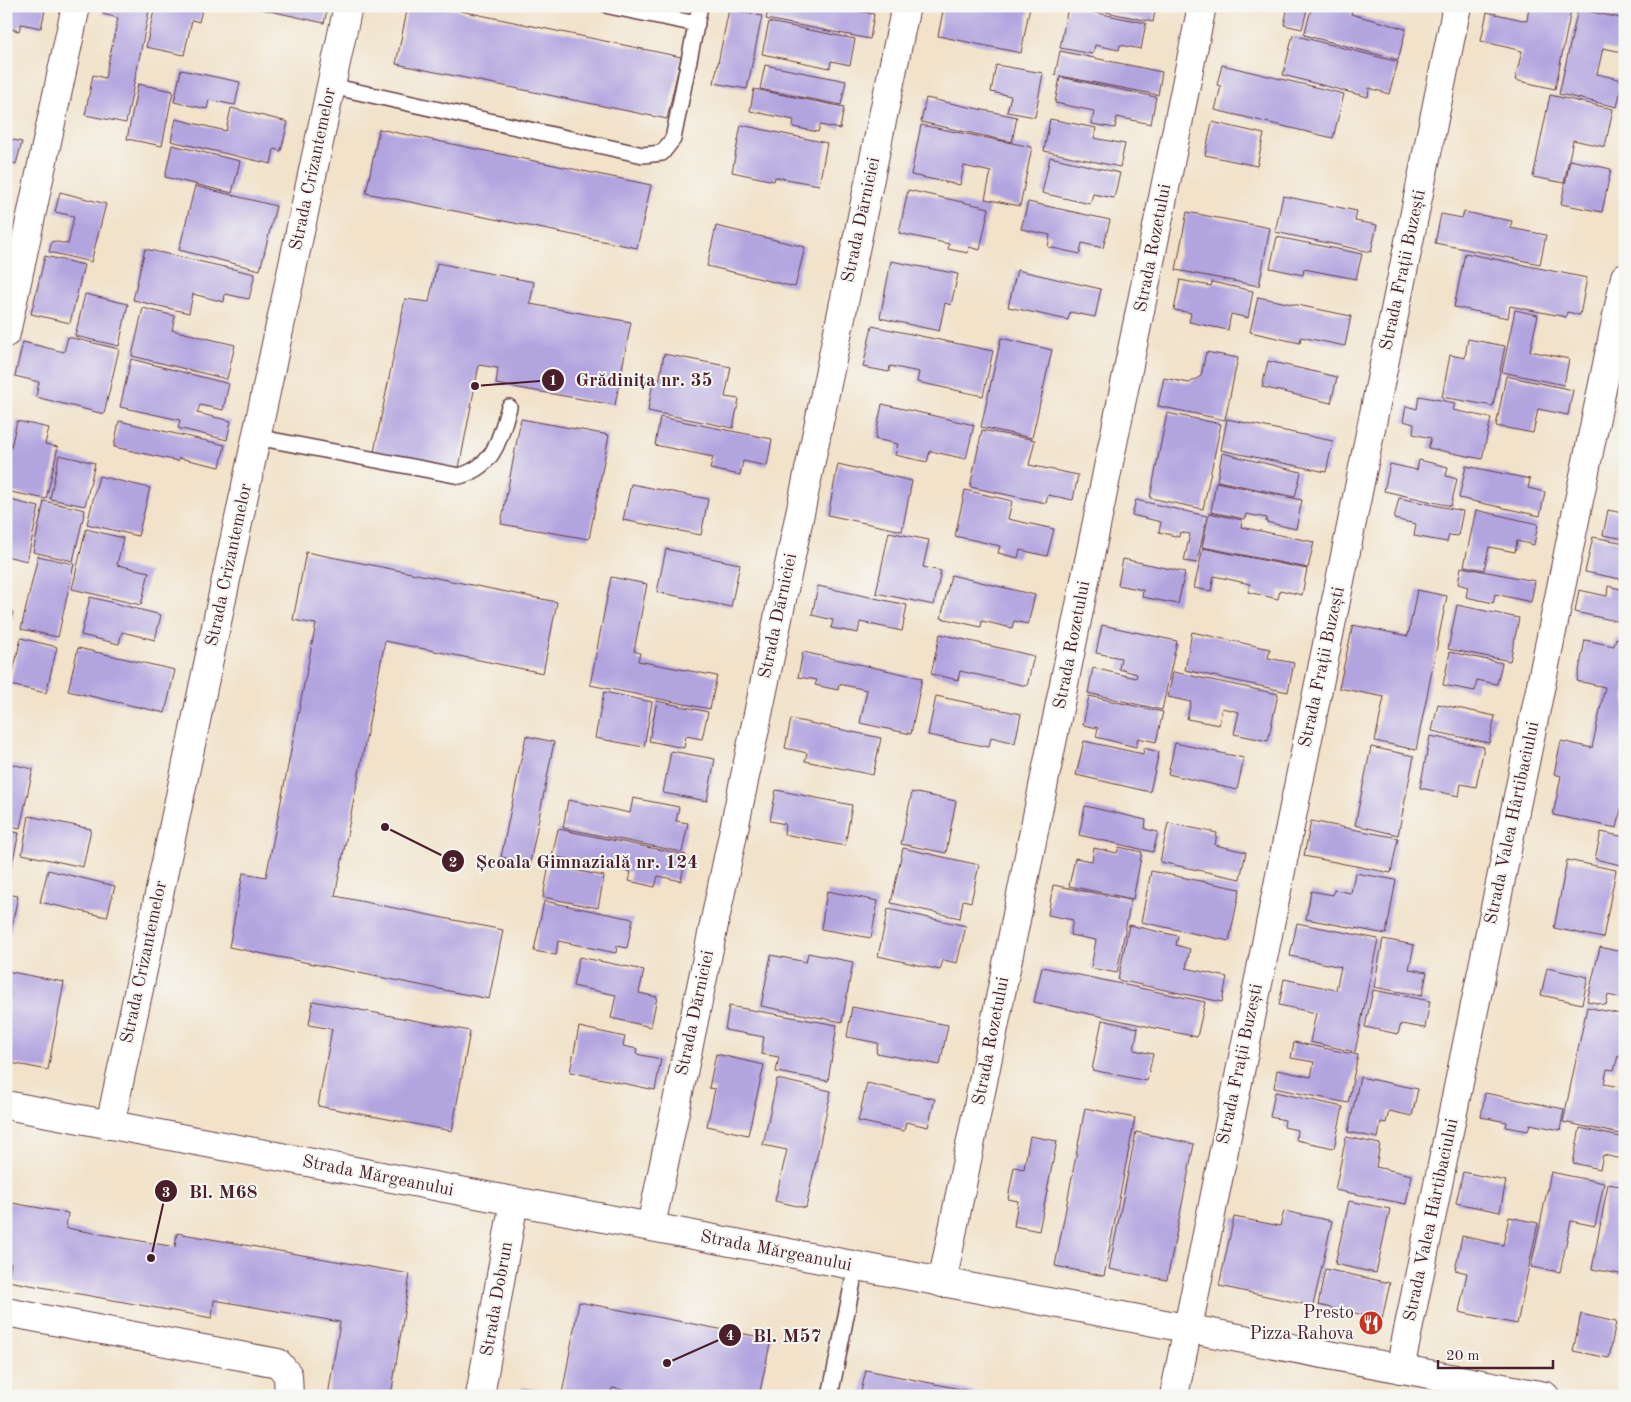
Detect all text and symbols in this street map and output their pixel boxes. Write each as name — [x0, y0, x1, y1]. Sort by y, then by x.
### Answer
street label: Strada Crizantemelor — [287, 85, 339, 252]
street label: Strada Dărniciei — [839, 155, 883, 284]
street label: Strada Rozetului — [1132, 182, 1174, 314]
street label: Strada Frații Buzești — [1377, 188, 1430, 352]
callout: Grădinița nr. 35 — [540, 363, 722, 397]
text: Grădinița nr. 35 — [576, 372, 713, 391]
text: 1 — [549, 374, 557, 389]
street label: Strada Crizantemelor — [203, 481, 255, 648]
street label: Strada Dărniciei — [756, 551, 800, 680]
street label: Strada Rozetului — [1051, 579, 1093, 711]
street label: Strada Frații Buzești — [1296, 585, 1349, 749]
street label: Strada Valea Hârtibaciului — [1482, 720, 1542, 926]
callout: Școala Gimnazială nr. 124 — [440, 844, 708, 878]
text: Școala Gimnazială nr. 124 — [476, 854, 698, 873]
text: 2 — [449, 856, 457, 871]
street label: Strada Crizantemelor — [118, 878, 170, 1045]
street label: Strada Dărniciei — [673, 948, 717, 1077]
street label: Strada Rozetului — [970, 975, 1012, 1107]
street label: Strada Frații Buzești — [1214, 982, 1267, 1146]
street label: Strada Valea Hârtibaciului — [1401, 1117, 1461, 1323]
street label: Strada Mărgeanului — [301, 1152, 455, 1200]
callout: Bl. M68 — [153, 1174, 267, 1208]
text: Bl. M68 — [189, 1184, 257, 1203]
text: 3 — [162, 1186, 170, 1201]
street label: Strada Mărgeanului — [699, 1227, 853, 1275]
street label: Strada Dobrun — [478, 1240, 516, 1358]
place label: Presto Pizza Rahova — [1250, 1304, 1354, 1343]
restaurant icon: Presto Pizza Rahova — [1358, 1310, 1384, 1336]
callout: Bl. M57 — [717, 1318, 831, 1352]
text: Bl. M57 — [753, 1328, 821, 1347]
text: 4 — [726, 1329, 734, 1344]
scale bar — [1438, 1337, 1554, 1369]
text: 20 m — [1446, 1349, 1480, 1364]

